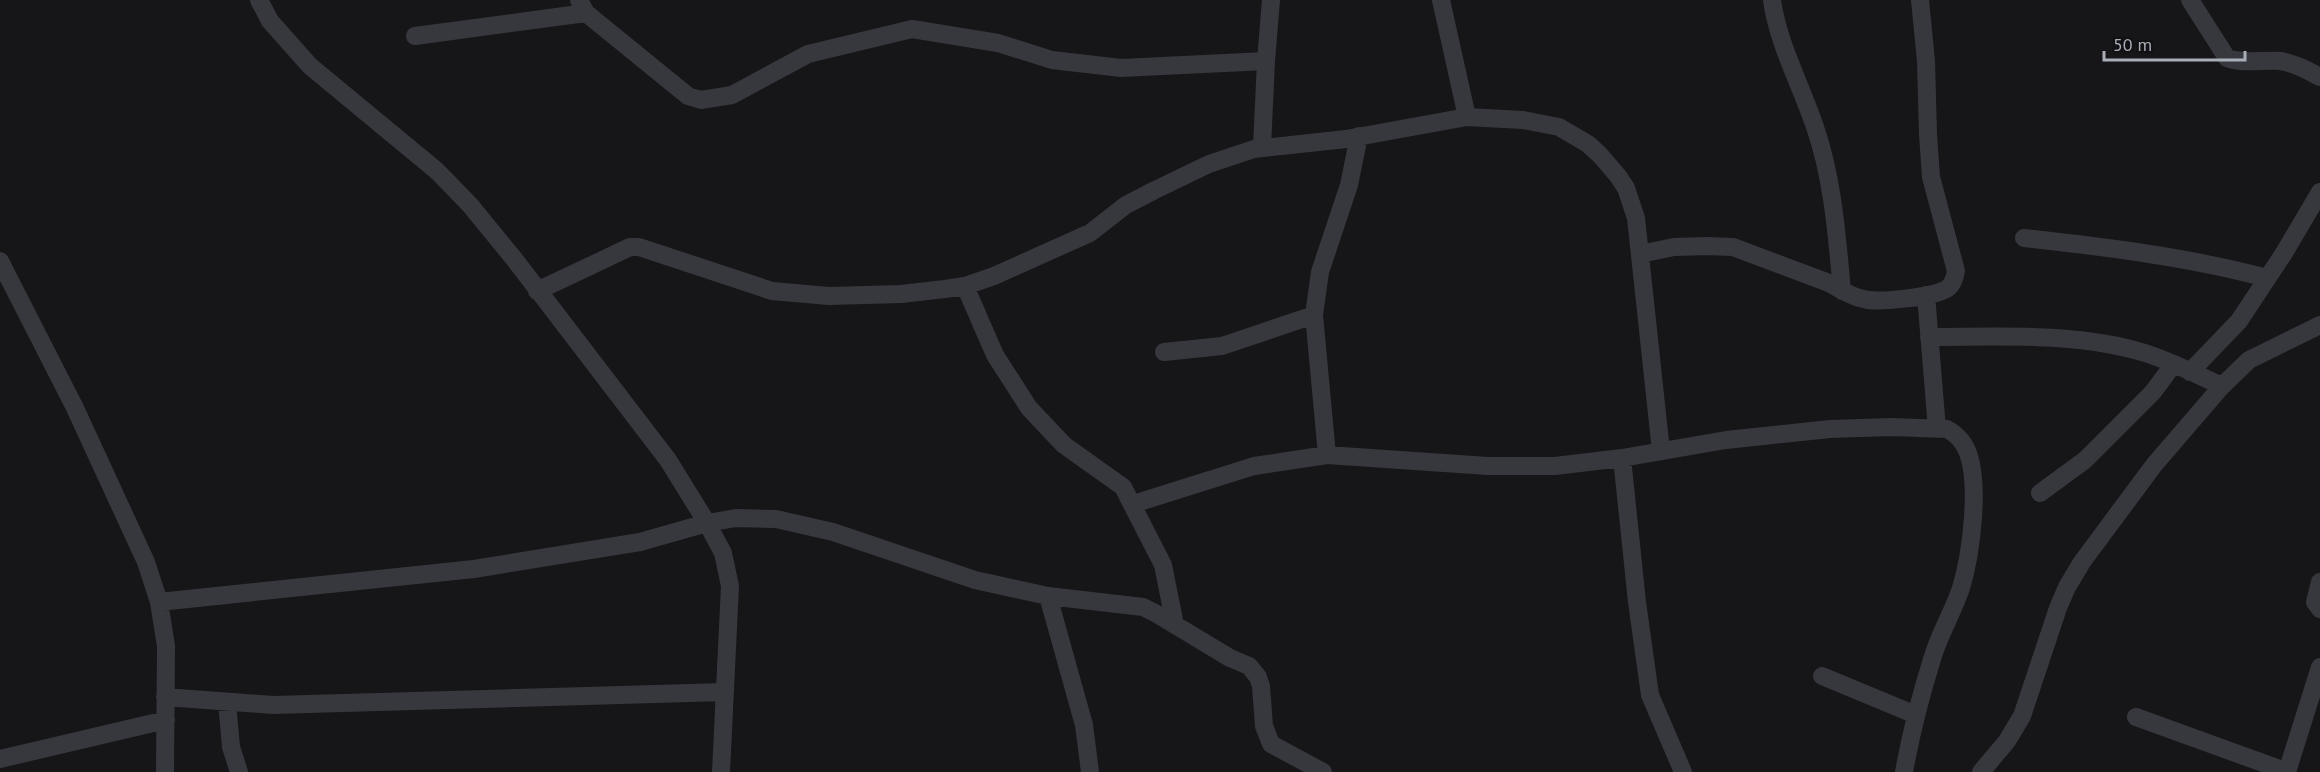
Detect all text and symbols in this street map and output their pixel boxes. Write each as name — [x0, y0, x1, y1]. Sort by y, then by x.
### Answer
scale bar — [2104, 24, 2245, 62]
text: 50 m — [2113, 33, 2152, 56]

